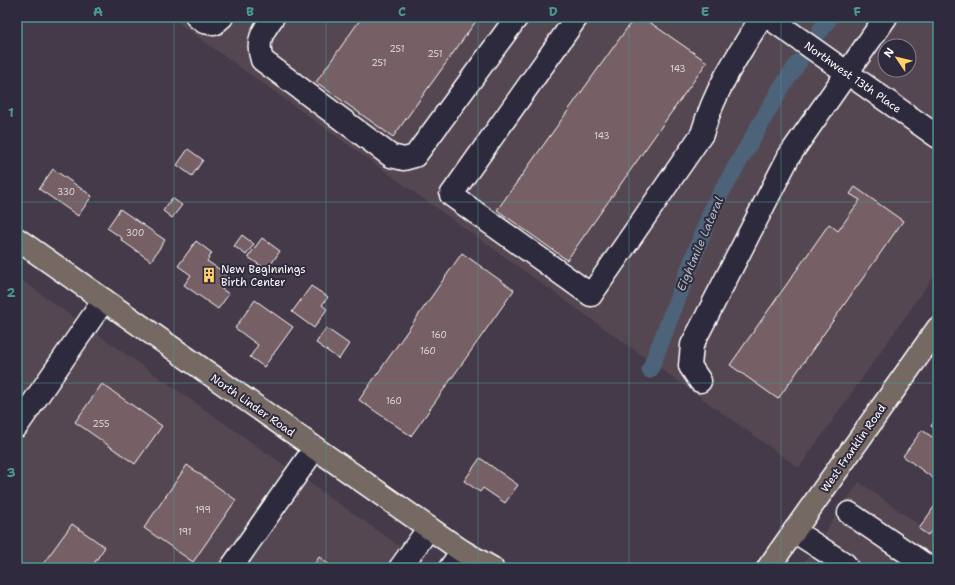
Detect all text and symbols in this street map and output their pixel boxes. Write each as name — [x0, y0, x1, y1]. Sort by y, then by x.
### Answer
text: A — [93, 3, 103, 20]
text: B — [246, 3, 254, 20]
text: C — [398, 3, 406, 20]
text: D — [548, 3, 558, 20]
text: E — [701, 3, 710, 20]
text: F — [853, 3, 861, 20]
north arrow — [877, 38, 917, 78]
street label: Northwest 13th Place — [802, 39, 904, 115]
house number: 251 — [389, 43, 405, 55]
house number: 251 — [427, 48, 443, 60]
house number: 251 — [371, 57, 387, 69]
house number: 143 — [670, 63, 686, 75]
text: 1 — [8, 104, 14, 121]
house number: 143 — [594, 130, 610, 142]
house number: 330 — [57, 186, 75, 198]
water label: Eightmile Lateral — [673, 194, 727, 294]
house number: 300 — [126, 227, 144, 239]
place label: New Beginnings Birth Center — [221, 262, 306, 290]
building icon: New Beginnings Birth Center — [200, 266, 218, 284]
text: 2 — [6, 284, 16, 301]
house number: 160 — [431, 329, 447, 341]
house number: 160 — [420, 345, 436, 357]
street label: North Linder Road — [208, 371, 298, 440]
house number: 160 — [386, 395, 402, 407]
street label: West Franklin Road — [817, 401, 889, 495]
house number: 255 — [93, 418, 109, 430]
text: 3 — [6, 464, 16, 481]
house number: 199 — [195, 504, 211, 516]
house number: 191 — [178, 526, 192, 538]

